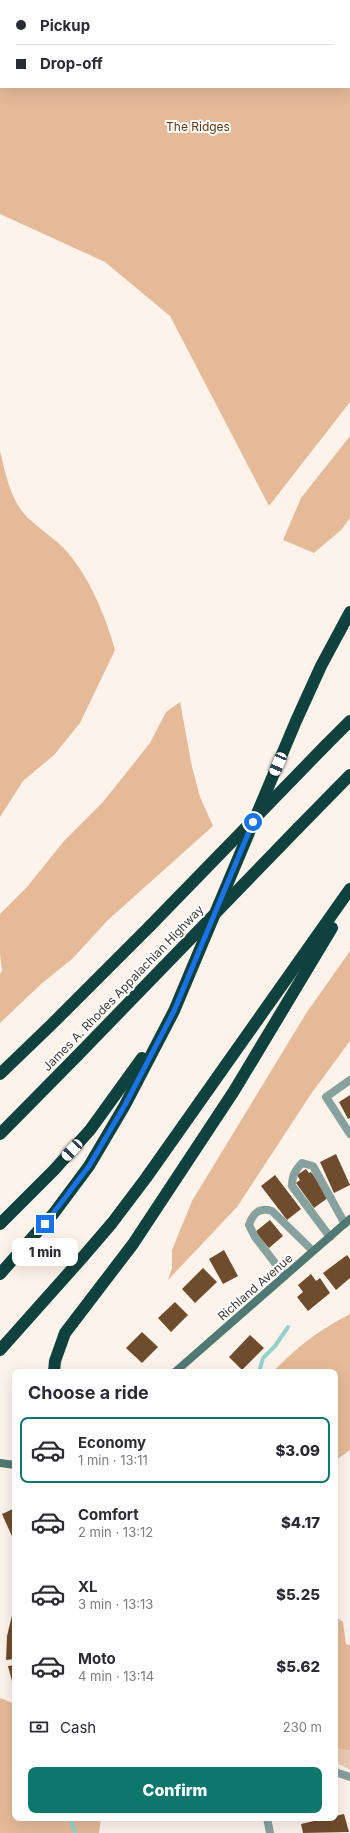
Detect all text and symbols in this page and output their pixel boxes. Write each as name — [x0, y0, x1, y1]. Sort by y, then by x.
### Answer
text: Pickup — [40, 16, 90, 35]
text: Drop-off — [40, 54, 103, 73]
park label: The Ridges — [166, 119, 230, 134]
car — [268, 751, 288, 777]
route start — [244, 813, 262, 831]
street label: James A. Rhodes Appalachian Highway — [39, 902, 207, 1074]
car — [59, 1137, 85, 1163]
route end — [36, 1215, 54, 1233]
callout: 1 min — [12, 1238, 78, 1266]
text: 1 min — [29, 1244, 61, 1260]
street label: Richland Avenue — [215, 1250, 295, 1324]
text: Choose a ride — [28, 1382, 149, 1403]
icon: car — [30, 1432, 66, 1468]
text: Economy — [78, 1433, 146, 1452]
text: $3.09 — [275, 1441, 320, 1460]
text: 1 min · 13:11 — [78, 1452, 148, 1468]
icon: car — [30, 1504, 66, 1540]
text: Comfort — [78, 1505, 139, 1524]
text: $4.17 — [281, 1513, 320, 1532]
text: 2 min · 13:12 — [78, 1524, 153, 1540]
icon: car — [30, 1576, 66, 1612]
text: XL — [78, 1577, 98, 1596]
text: $5.25 — [276, 1585, 320, 1604]
text: 3 min · 13:13 — [78, 1596, 153, 1612]
icon: car — [30, 1648, 66, 1684]
text: Moto — [78, 1649, 116, 1668]
text: $5.62 — [276, 1657, 320, 1676]
text: 4 min · 13:14 — [78, 1668, 154, 1684]
icon: cash — [28, 1716, 50, 1738]
text: Cash — [60, 1718, 96, 1737]
text: 230 m — [283, 1719, 322, 1735]
button: Confirm — [28, 1767, 322, 1813]

